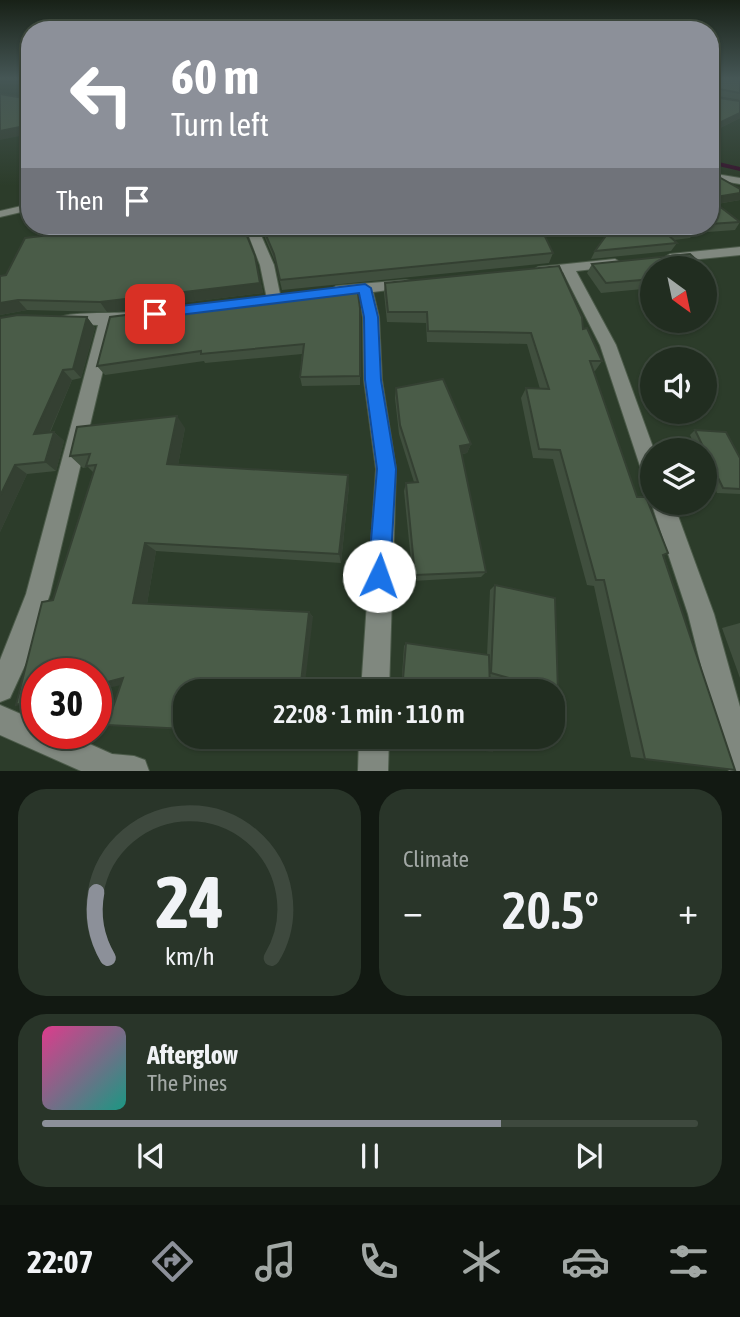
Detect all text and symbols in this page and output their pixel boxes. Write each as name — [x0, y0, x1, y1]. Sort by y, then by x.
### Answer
text: 60 m — [171, 48, 259, 104]
icon: left — [56, 49, 147, 140]
text: Turn left — [171, 106, 269, 143]
icon: arrive — [118, 182, 156, 220]
text: Then — [56, 186, 104, 216]
north arrow — [640, 256, 718, 332]
map controls — [640, 256, 717, 515]
pin — [125, 284, 185, 344]
icon: arrive — [136, 295, 174, 333]
button: sound — [640, 347, 717, 424]
button: layers — [640, 438, 717, 515]
position arrow — [342, 539, 416, 613]
speed limit sign: 30 — [21, 658, 112, 749]
text: 22:08 · 1 min · 110 m — [273, 699, 465, 729]
text: Climate — [403, 846, 469, 872]
text: 24 — [155, 861, 224, 944]
text: 20.5° — [502, 880, 599, 940]
text: − — [403, 889, 423, 932]
text: + — [678, 889, 698, 932]
text: km/h — [165, 942, 214, 970]
text: Afterglow — [147, 1040, 238, 1070]
text: The Pines — [147, 1070, 227, 1096]
icon: previous — [132, 1137, 170, 1175]
icon: pause — [351, 1137, 389, 1175]
icon: next — [570, 1137, 608, 1175]
icon: directions — [148, 1237, 197, 1286]
icon: music — [251, 1237, 300, 1286]
icon: phone — [354, 1237, 403, 1286]
icon: climate — [457, 1237, 506, 1286]
icon: car — [561, 1237, 610, 1286]
icon: filters — [664, 1237, 713, 1286]
text: 22:07 — [27, 1243, 94, 1280]

